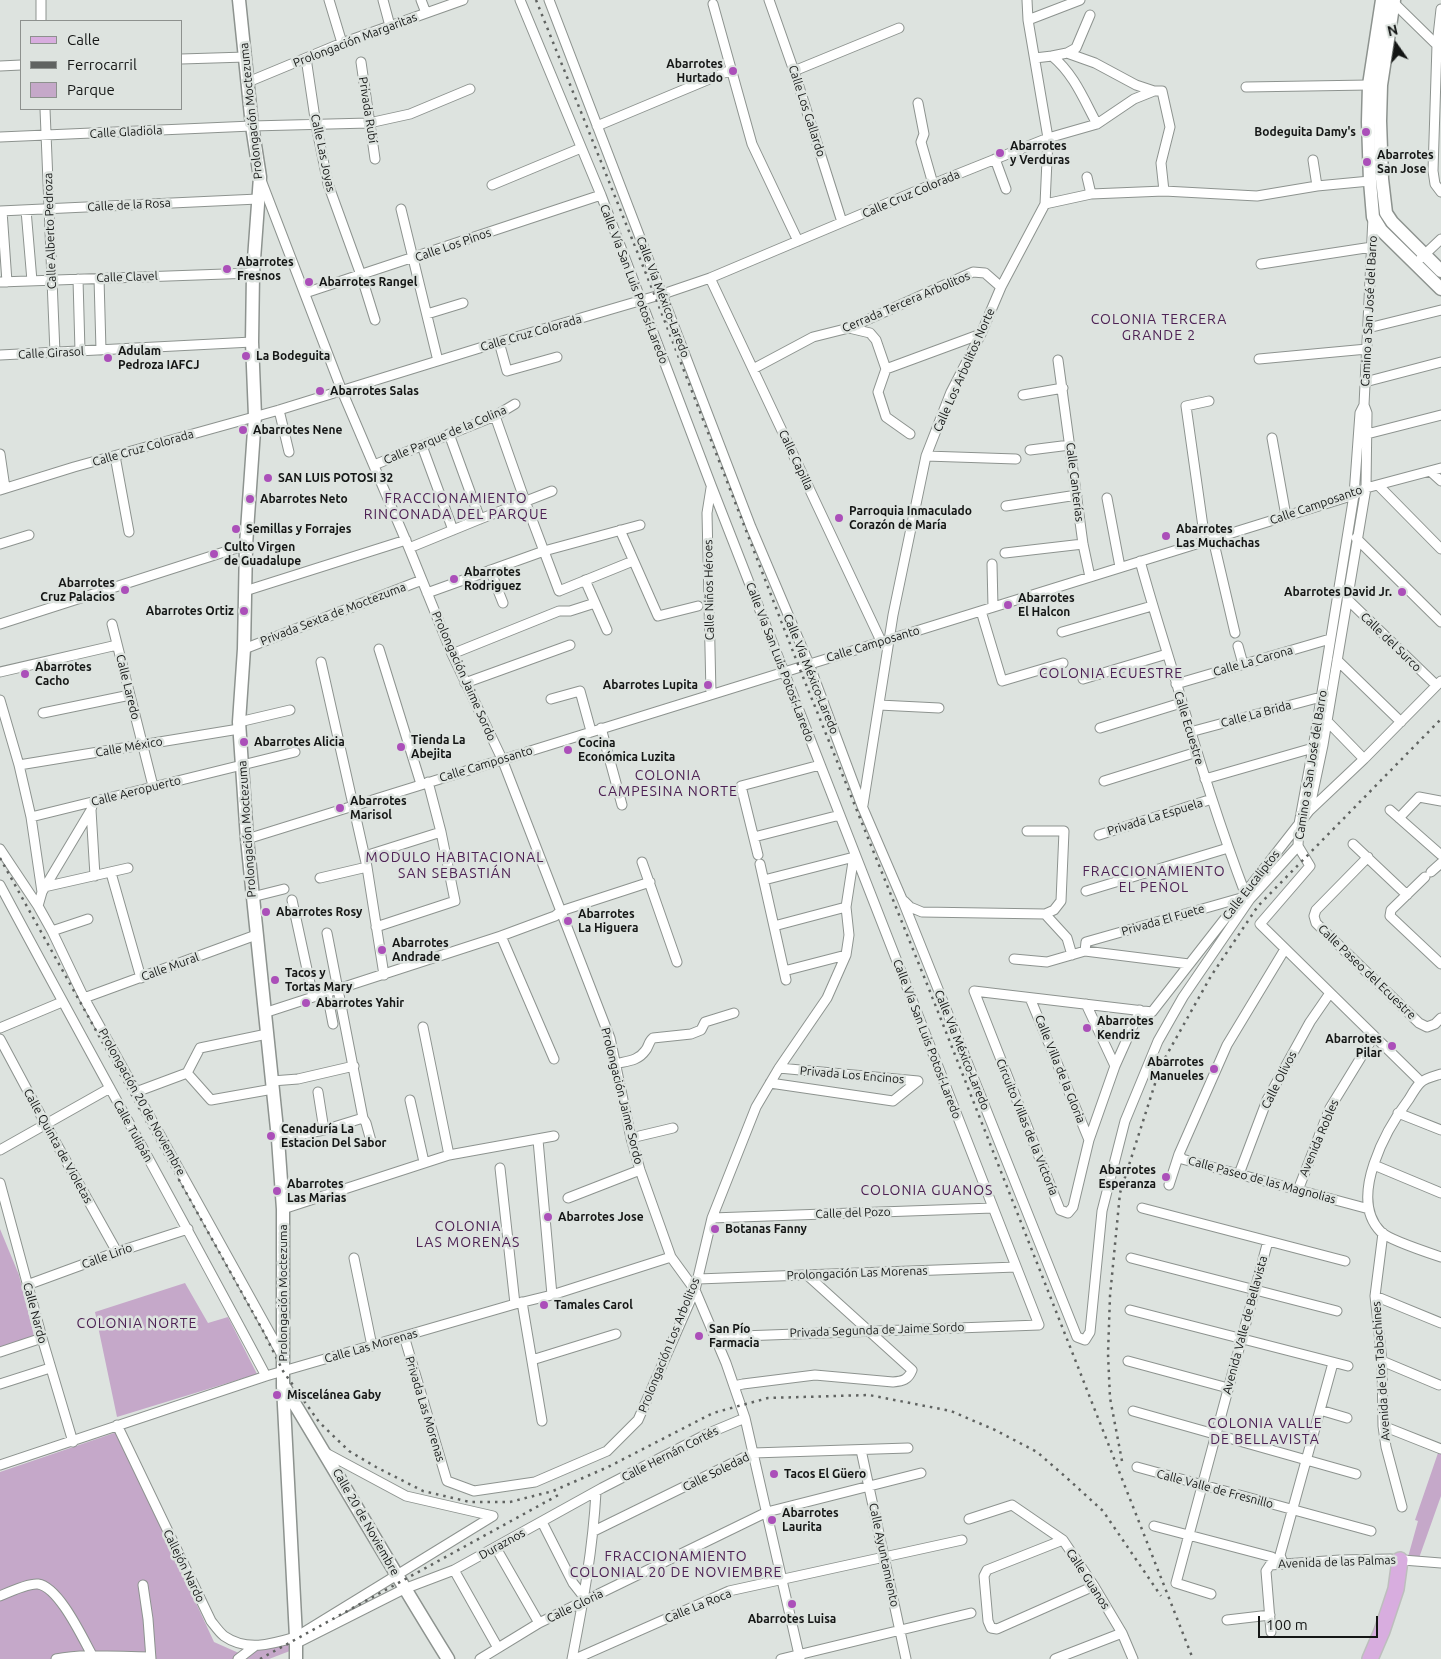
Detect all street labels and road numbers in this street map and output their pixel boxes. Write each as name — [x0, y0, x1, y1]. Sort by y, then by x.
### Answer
street label: Prolongación Margaritas — [291, 10, 419, 70]
street label: Prolongación Moctezuma — [237, 42, 265, 180]
street label: Calle Los Gallardo — [785, 63, 829, 159]
street label: Privada Rubí — [356, 76, 380, 144]
street label: Calle Las Joyas — [308, 113, 338, 193]
street label: Calle Gladiola — [89, 123, 163, 141]
street label: Calle Cruz Colorada — [860, 167, 962, 221]
street label: Calle Alberto Pedroza — [41, 173, 59, 289]
street label: Calle de la Rosa — [87, 196, 171, 214]
street label: Calle Vía San Luis Potosí-Laredo — [597, 202, 671, 366]
street label: Calle Los Pinos — [413, 225, 493, 265]
street label: Calle Vía México-Laredo — [633, 234, 693, 360]
street label: Camino a San José del Barro — [1358, 235, 1380, 387]
street label: Calle Clavel — [96, 269, 158, 285]
street label: Cerrada Tercera Arbolitos — [840, 269, 972, 335]
street label: Calle Los Arbolitos Norte — [930, 306, 998, 434]
street label: Calle Cruz Colorada — [479, 312, 583, 354]
street label: Calle Girasol — [18, 344, 84, 362]
street label: Calle Parque de la Colina — [381, 403, 509, 467]
street label: Calle Cruz Colorada — [91, 427, 195, 469]
street label: Calle Capilla — [776, 427, 816, 493]
street label: Calle Canterías — [1063, 442, 1087, 522]
street label: Calle Camposanto — [1268, 482, 1364, 528]
street label: Calle Niños Héroes — [701, 539, 717, 641]
street label: Privada Sexta de Moctezuma — [258, 580, 408, 648]
street label: Calle Vía San Luis Potosí-Laredo — [743, 580, 817, 744]
street label: Prolongación Jaime Sordo — [429, 609, 499, 743]
street label: Calle del Surco — [1358, 609, 1424, 675]
street label: Calle Vía México-Laredo — [780, 612, 842, 736]
street label: Calle Camposanto — [824, 623, 922, 665]
street label: Calle La Carona — [1211, 643, 1295, 679]
street label: Calle Laredo — [113, 653, 143, 721]
street label: Camino a San José del Barro — [1292, 689, 1330, 841]
street label: Calle Ecuestre — [1171, 690, 1207, 766]
street label: Calle La Brida — [1219, 698, 1293, 730]
street label: Calle México — [94, 734, 164, 760]
street label: Calle Camposanto — [437, 743, 535, 785]
street label: Prolongación Moctezuma — [235, 760, 259, 898]
street label: Calle Aeropuerto — [90, 773, 182, 809]
street label: Privada La Espuela — [1105, 796, 1205, 838]
street label: Calle Eucaliptos — [1219, 847, 1283, 923]
street label: Privada El Fuete — [1120, 901, 1206, 939]
street label: Calle Paseo del Ecuestre — [1315, 922, 1419, 1022]
street label: Calle Mural — [139, 950, 201, 984]
street label: Calle Vía San Luis Potosí-Laredo — [890, 957, 964, 1121]
street label: Calle Vía México-Laredo — [931, 988, 993, 1112]
street label: Calle Villa de la Gloria — [1032, 1013, 1088, 1125]
street label: Prolongación 20 de Noviembre — [95, 1026, 189, 1178]
street label: Prolongación Jaime Sordo — [598, 1026, 646, 1166]
street label: Calle Olivos — [1258, 1049, 1300, 1111]
street label: Circuito Villas de la Victoría — [993, 1056, 1061, 1198]
street label: Privada Los Encinos — [799, 1063, 905, 1087]
street label: Calle Quinta de Violetas — [20, 1086, 96, 1206]
street label: Avenida Robles — [1296, 1097, 1342, 1179]
street label: Calle Tulipán — [110, 1098, 156, 1164]
street label: Calle Paseo de las Magnolias — [1186, 1153, 1338, 1207]
street label: Calle del Pozo — [815, 1204, 891, 1222]
street label: Prolongación Moctezuma — [276, 1224, 290, 1362]
street label: Calle Lirio — [80, 1240, 134, 1272]
street label: Avenida Valle de Bellavista — [1220, 1254, 1270, 1396]
street label: Prolongación Las Morenas — [786, 1263, 928, 1283]
street label: Prolongación Los Arbolitos — [635, 1275, 703, 1415]
street label: Calle Nardo — [20, 1281, 50, 1345]
street label: Avenida de los Tabachines — [1369, 1301, 1393, 1441]
street label: Privada Segunda de Jaime Sordo — [789, 1320, 965, 1340]
street label: Calle Las Morenas — [323, 1326, 419, 1366]
street label: Privada Las Morenas — [402, 1354, 448, 1464]
street label: Calle Hernán Cortés — [619, 1423, 721, 1485]
street label: Calle Soledad — [680, 1450, 752, 1494]
street label: Calle 20 de Noviembre — [329, 1466, 403, 1578]
street label: Calle Valle de Fresnillo — [1155, 1466, 1275, 1512]
street label: Calle Ayuntamiento — [866, 1502, 902, 1608]
street label: Duraznos — [476, 1525, 528, 1563]
street label: Callejón Nardo — [160, 1527, 208, 1605]
street label: Calle Guanos — [1063, 1546, 1113, 1612]
street label: Avenida de las Palmas — [1278, 1553, 1396, 1571]
street label: Calle Gloria — [544, 1586, 606, 1626]
street label: Calle La Roca — [663, 1586, 733, 1626]

